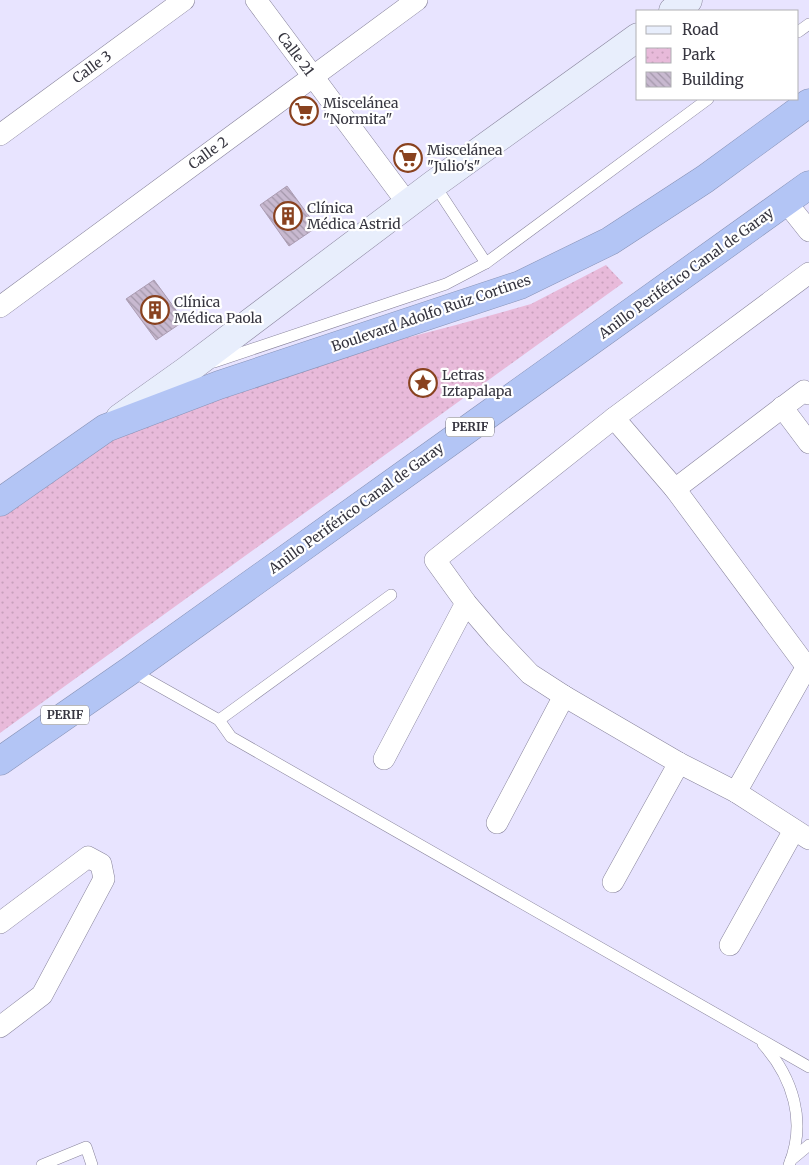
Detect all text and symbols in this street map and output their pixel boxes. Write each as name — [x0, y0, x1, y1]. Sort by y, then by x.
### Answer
legend — [636, 10, 799, 100]
text: Road — [682, 20, 718, 39]
street label: Calle 21 — [274, 28, 318, 80]
text: Park — [682, 45, 716, 64]
street label: Calle 3 — [69, 47, 115, 87]
text: Building — [682, 70, 744, 89]
place label: Miscelánea "Normita" — [323, 94, 399, 128]
supermarket icon: Miscelánea "Normita" — [289, 96, 319, 126]
street label: Calle 2 — [185, 133, 231, 173]
place label: Miscelánea "Julio's" — [427, 141, 503, 175]
supermarket icon: Miscelánea "Julio's" — [393, 143, 423, 173]
place label: Clínica Médica Astrid — [307, 199, 401, 233]
building icon: Clínica Médica Astrid — [273, 201, 303, 231]
street label: Anillo Periférico Canal de Garay — [594, 203, 778, 343]
street label: Boulevard Adolfo Ruiz Cortines — [329, 270, 533, 356]
place label: Clínica Médica Paola — [174, 293, 263, 327]
building icon: Clínica Médica Paola — [140, 295, 170, 325]
place label: Letras Iztapalapa — [442, 366, 513, 400]
place icon: Letras Iztapalapa — [408, 368, 438, 398]
road number: PERIF — [446, 418, 494, 437]
street label: Anillo Periférico Canal de Garay — [264, 438, 448, 578]
road number: PERIF — [41, 706, 89, 724]

